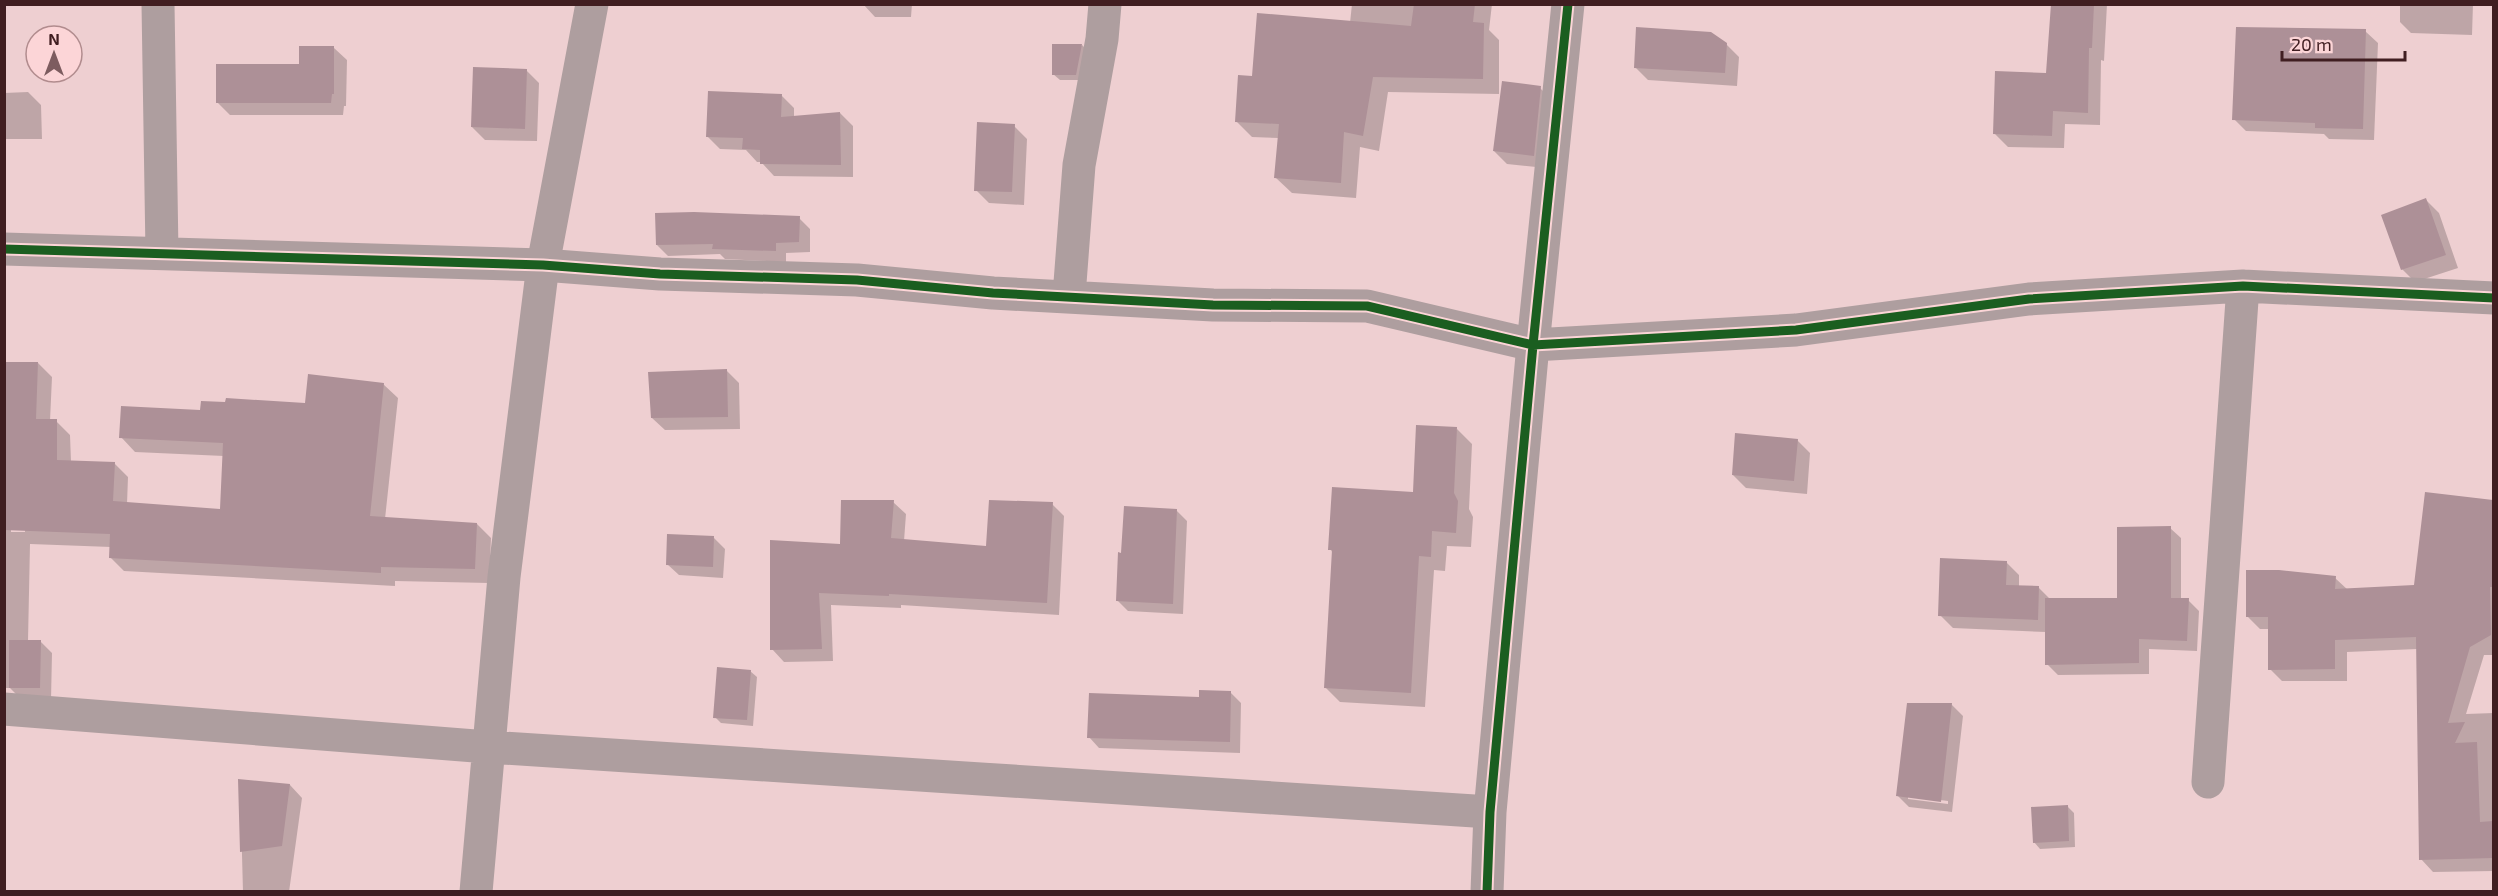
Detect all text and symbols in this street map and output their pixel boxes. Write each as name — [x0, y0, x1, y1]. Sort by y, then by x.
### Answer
north arrow — [24, 24, 84, 84]
scale bar — [2282, 24, 2405, 62]
text: N — [48, 29, 60, 48]
text: 20 m — [2291, 33, 2332, 55]

